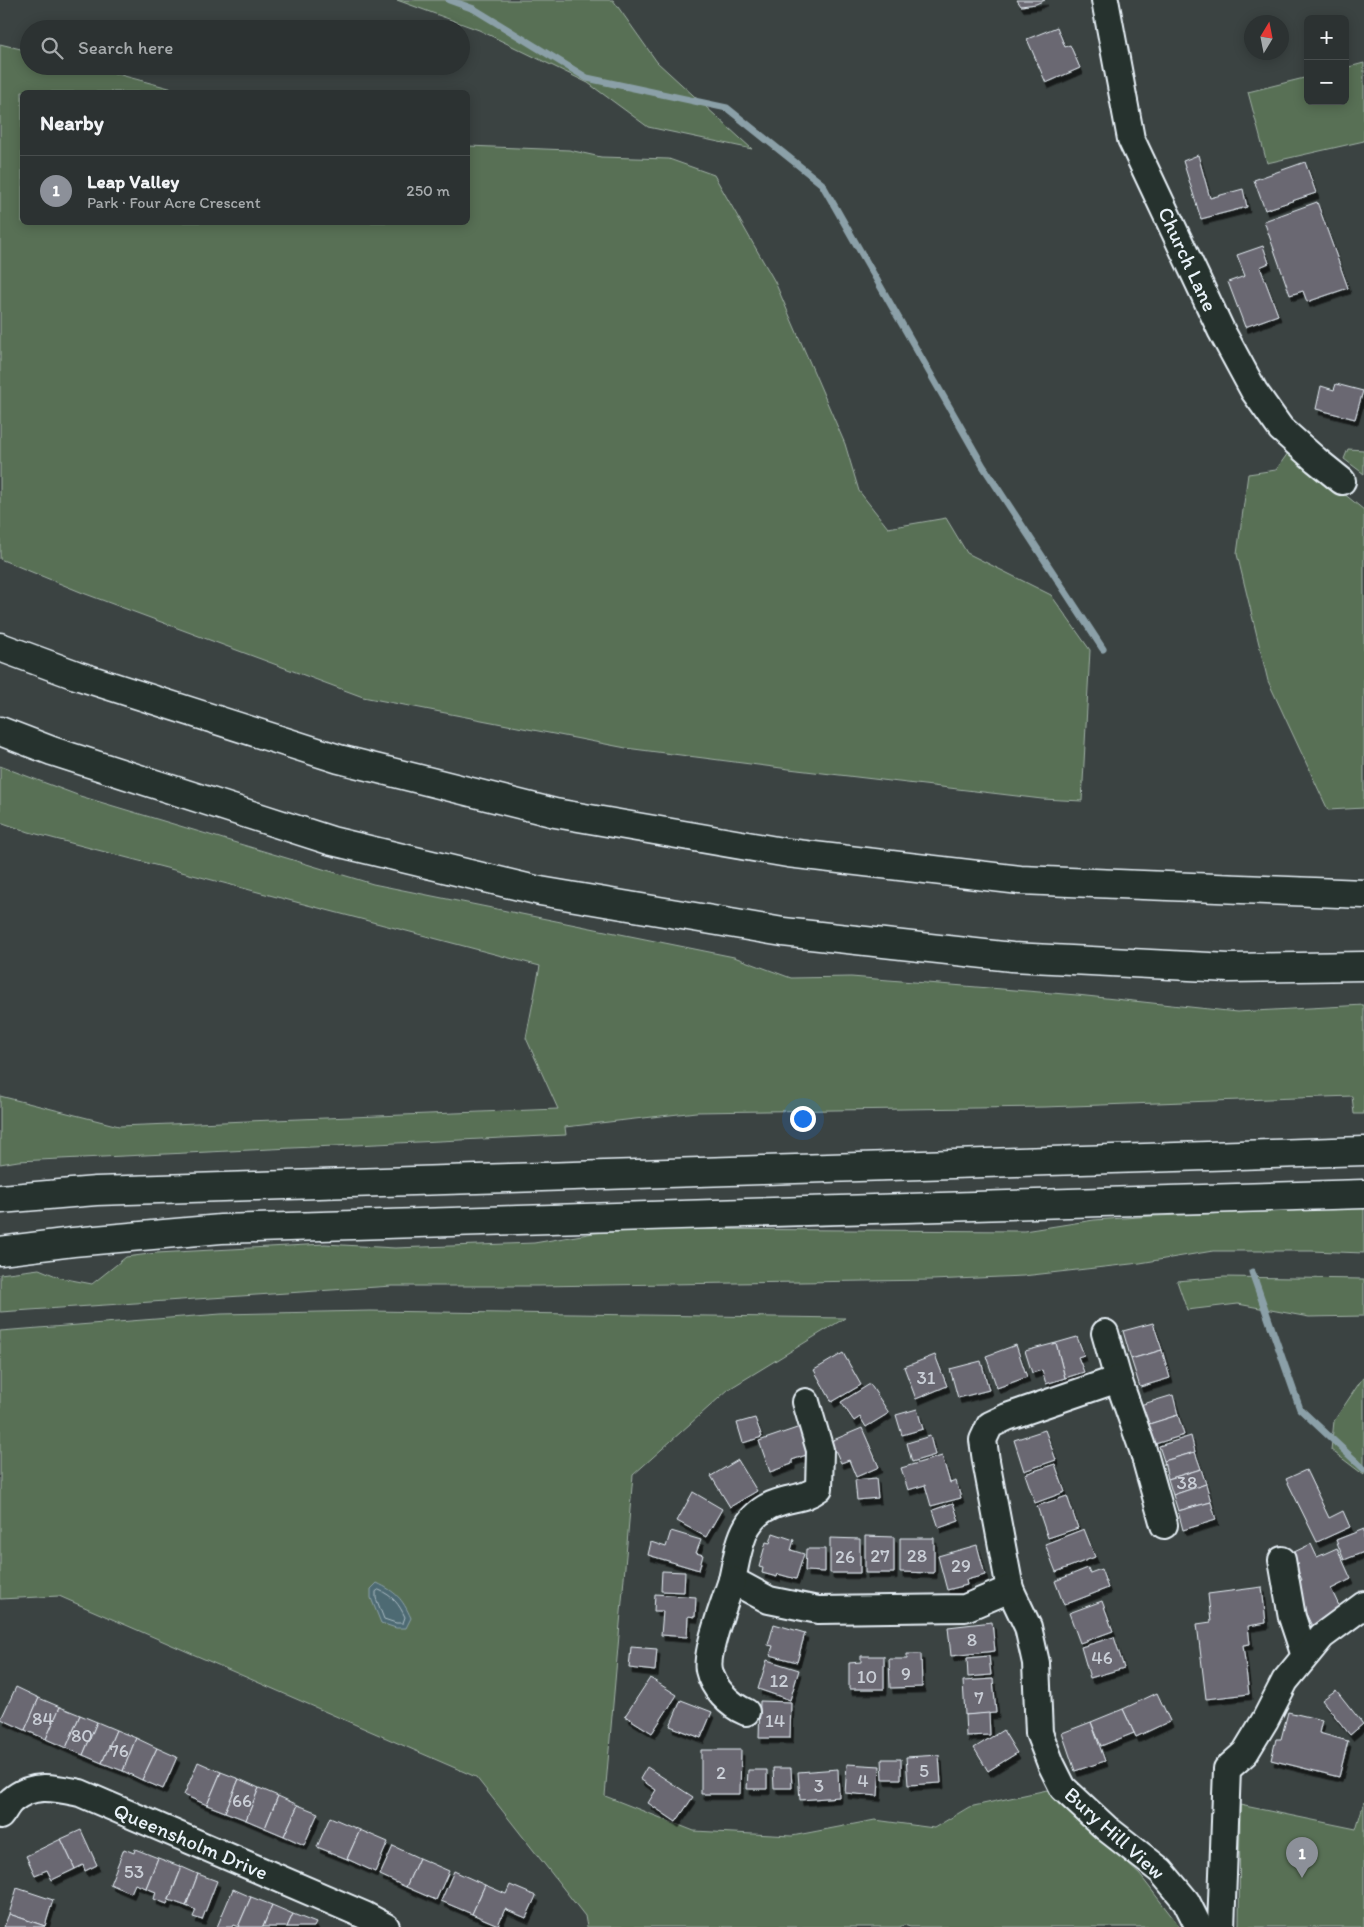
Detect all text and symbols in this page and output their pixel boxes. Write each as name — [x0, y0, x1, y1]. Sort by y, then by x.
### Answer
north arrow — [1244, 15, 1289, 60]
map controls — [1304, 15, 1349, 105]
button: + — [1304, 15, 1349, 60]
search box — [20, 20, 470, 75]
icon: search — [38, 34, 66, 62]
text: Search here — [78, 36, 173, 59]
button: − — [1304, 60, 1349, 105]
text: Nearby — [40, 110, 104, 135]
text: Leap Valley — [87, 170, 179, 193]
text: 1 — [52, 181, 60, 200]
text: 250 m — [406, 181, 450, 200]
text: Park · Four Acre Crescent — [87, 193, 261, 212]
street label: Church Lane — [1153, 203, 1223, 315]
your location — [790, 1106, 816, 1132]
house number: 31 — [916, 1366, 936, 1389]
house number: 38 — [1177, 1471, 1197, 1494]
house number: 27 — [870, 1544, 890, 1567]
house number: 28 — [907, 1544, 927, 1567]
house number: 26 — [835, 1545, 855, 1568]
house number: 29 — [951, 1554, 971, 1577]
house number: 8 — [967, 1628, 977, 1651]
house number: 46 — [1091, 1646, 1113, 1669]
house number: 9 — [901, 1662, 911, 1685]
house number: 10 — [857, 1665, 877, 1688]
house number: 12 — [770, 1669, 788, 1692]
house number: 7 — [974, 1686, 984, 1709]
house number: 84 — [32, 1707, 54, 1730]
house number: 14 — [765, 1709, 785, 1732]
house number: 80 — [71, 1724, 93, 1747]
house number: 76 — [109, 1739, 129, 1762]
house number: 5 — [919, 1759, 929, 1782]
house number: 2 — [716, 1761, 726, 1784]
house number: 4 — [857, 1769, 869, 1792]
house number: 3 — [814, 1774, 824, 1797]
street label: Bury Hill View — [1060, 1781, 1170, 1885]
house number: 66 — [232, 1789, 252, 1812]
street label: Queensholm Drive — [110, 1797, 272, 1885]
pin: 1 — [1286, 1837, 1318, 1878]
house number: 53 — [124, 1860, 144, 1883]

